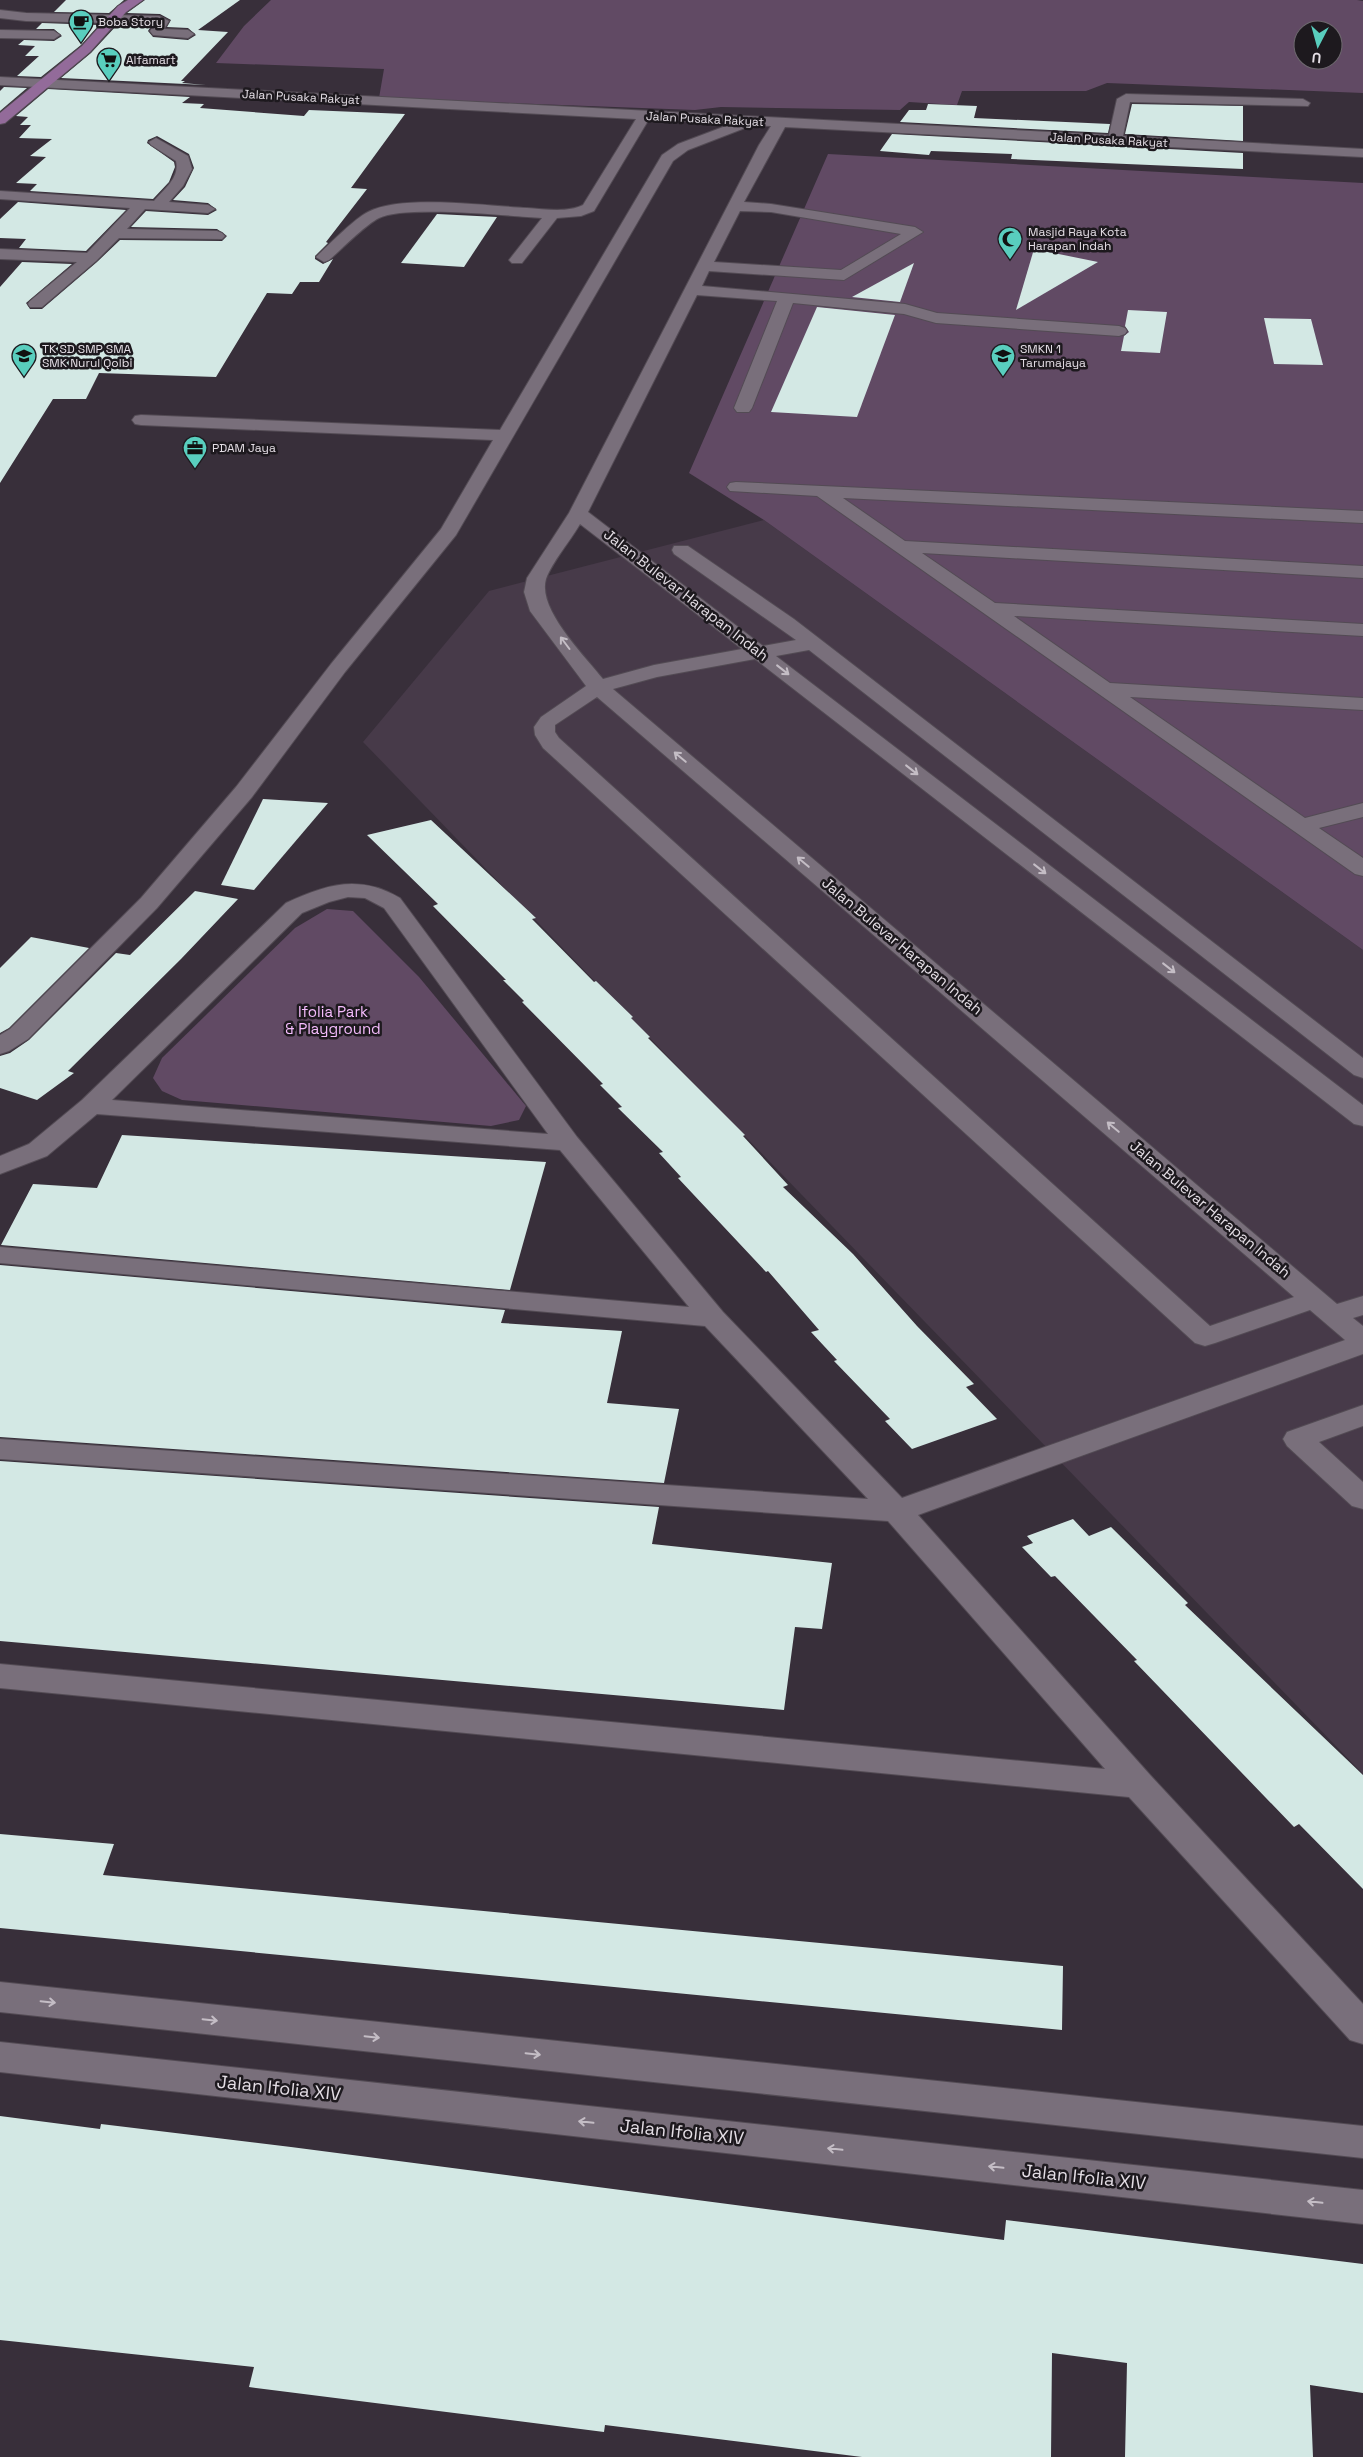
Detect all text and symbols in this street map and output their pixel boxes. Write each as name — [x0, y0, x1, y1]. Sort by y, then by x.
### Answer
cafe icon: Boba Story — [68, 9, 94, 43]
place label: Boba Story — [98, 14, 163, 30]
north arrow — [1293, 20, 1343, 70]
supermarket icon: Alfamart — [96, 47, 122, 81]
text: U — [1311, 48, 1322, 67]
place label: Alfamart — [126, 52, 176, 68]
street label: Jalan Pusaka Rakyat — [241, 86, 361, 108]
street label: Jalan Pusaka Rakyat — [645, 108, 765, 130]
street label: Jalan Pusaka Rakyat — [1049, 129, 1169, 151]
place label: Masjid Raya Kota Harapan Indah — [1028, 224, 1127, 254]
mosque icon: Masjid Raya Kota Harapan Indah — [997, 226, 1023, 260]
place label: TK SD SMP SMA SMK Nurul Qolbi — [42, 341, 132, 371]
place label: SMKN 1 Tarumajaya — [1020, 341, 1086, 371]
school or university icon: TK SD SMP SMA SMK Nurul Qolbi — [11, 343, 37, 377]
school or university icon: SMKN 1 Tarumajaya — [990, 343, 1016, 377]
office icon: PDAM Jaya — [182, 435, 208, 469]
place label: PDAM Jaya — [212, 440, 276, 456]
street label: Jalan Bulevar Harapan Indah — [600, 524, 773, 665]
one-way arrow — [559, 637, 570, 650]
one-way arrow — [776, 665, 789, 676]
one-way arrow — [673, 751, 686, 762]
one-way arrow — [905, 764, 918, 775]
one-way arrow — [797, 857, 810, 868]
one-way arrow — [1034, 863, 1047, 874]
street label: Jalan Bulevar Harapan Indah — [818, 873, 987, 1018]
one-way arrow — [1162, 963, 1176, 973]
park label: Ifolia Park & Playground — [285, 1002, 381, 1038]
one-way arrow — [1107, 1121, 1120, 1132]
street label: Jalan Bulevar Harapan Indah — [1126, 1136, 1295, 1281]
one-way arrow — [40, 1997, 56, 2007]
one-way arrow — [202, 2015, 218, 2025]
one-way arrow — [363, 2032, 379, 2042]
one-way arrow — [525, 2049, 541, 2059]
street label: Jalan Ifolia XIV — [216, 2070, 342, 2105]
street label: Jalan Ifolia XIV — [619, 2114, 745, 2149]
one-way arrow — [579, 2117, 595, 2127]
one-way arrow — [827, 2144, 843, 2154]
street label: Jalan Ifolia XIV — [1021, 2159, 1147, 2194]
one-way arrow — [989, 2162, 1005, 2172]
one-way arrow — [1307, 2197, 1323, 2207]

